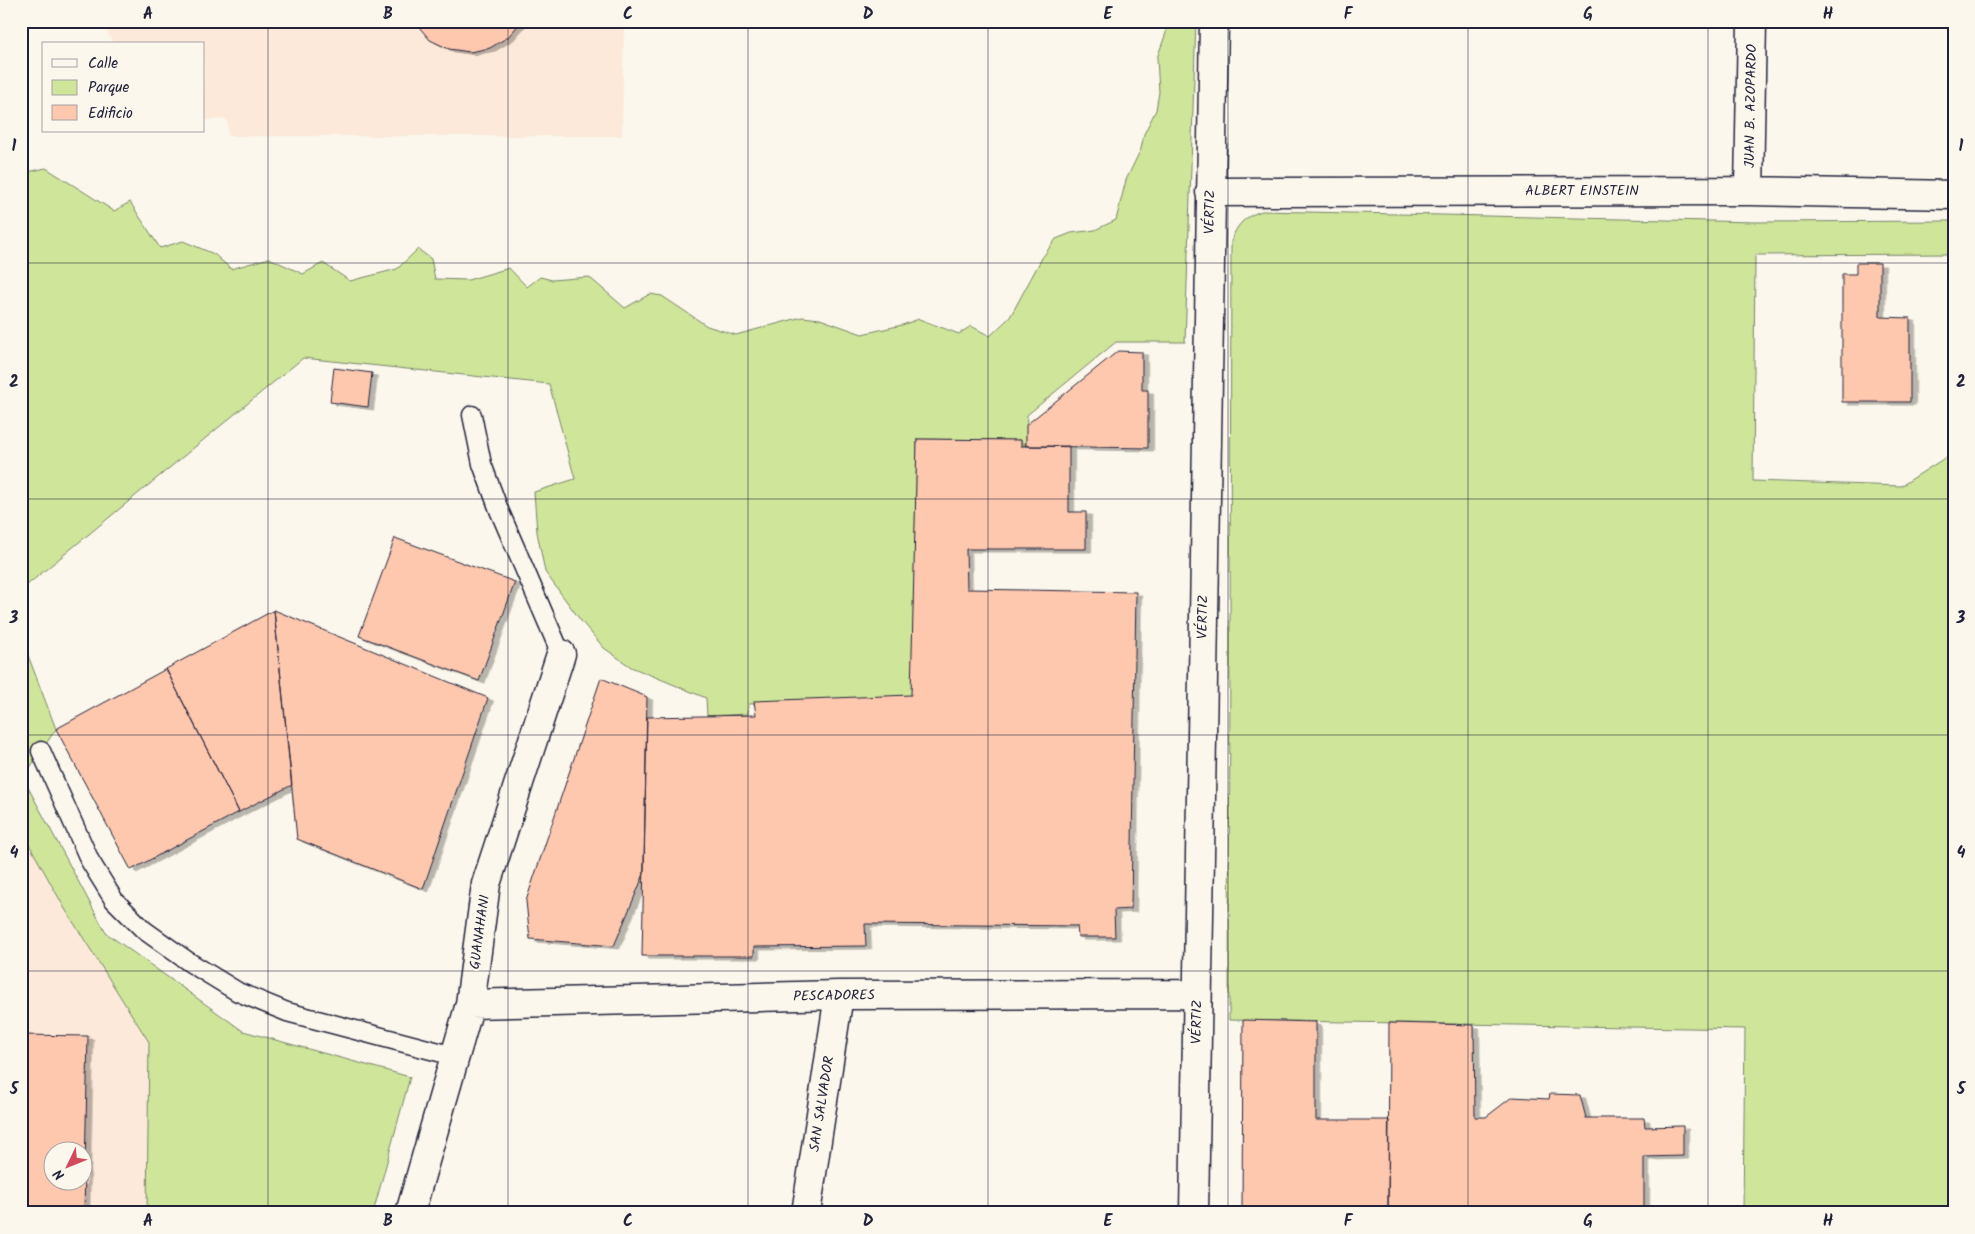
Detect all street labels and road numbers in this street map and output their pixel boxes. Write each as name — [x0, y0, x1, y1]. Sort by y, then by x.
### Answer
street label: JUAN B. AZOPARDO — [1739, 43, 1763, 168]
street label: ALBERT EINSTEIN — [1525, 180, 1639, 202]
street label: VÉRTIZ — [1199, 190, 1221, 234]
street label: VÉRTIZ — [1192, 595, 1214, 639]
street label: GUANAHANI — [464, 893, 496, 971]
street label: PESCADORES — [793, 984, 876, 1008]
street label: VÉRTIZ — [1186, 1000, 1208, 1044]
street label: SAN SALVADOR — [804, 1055, 840, 1153]

